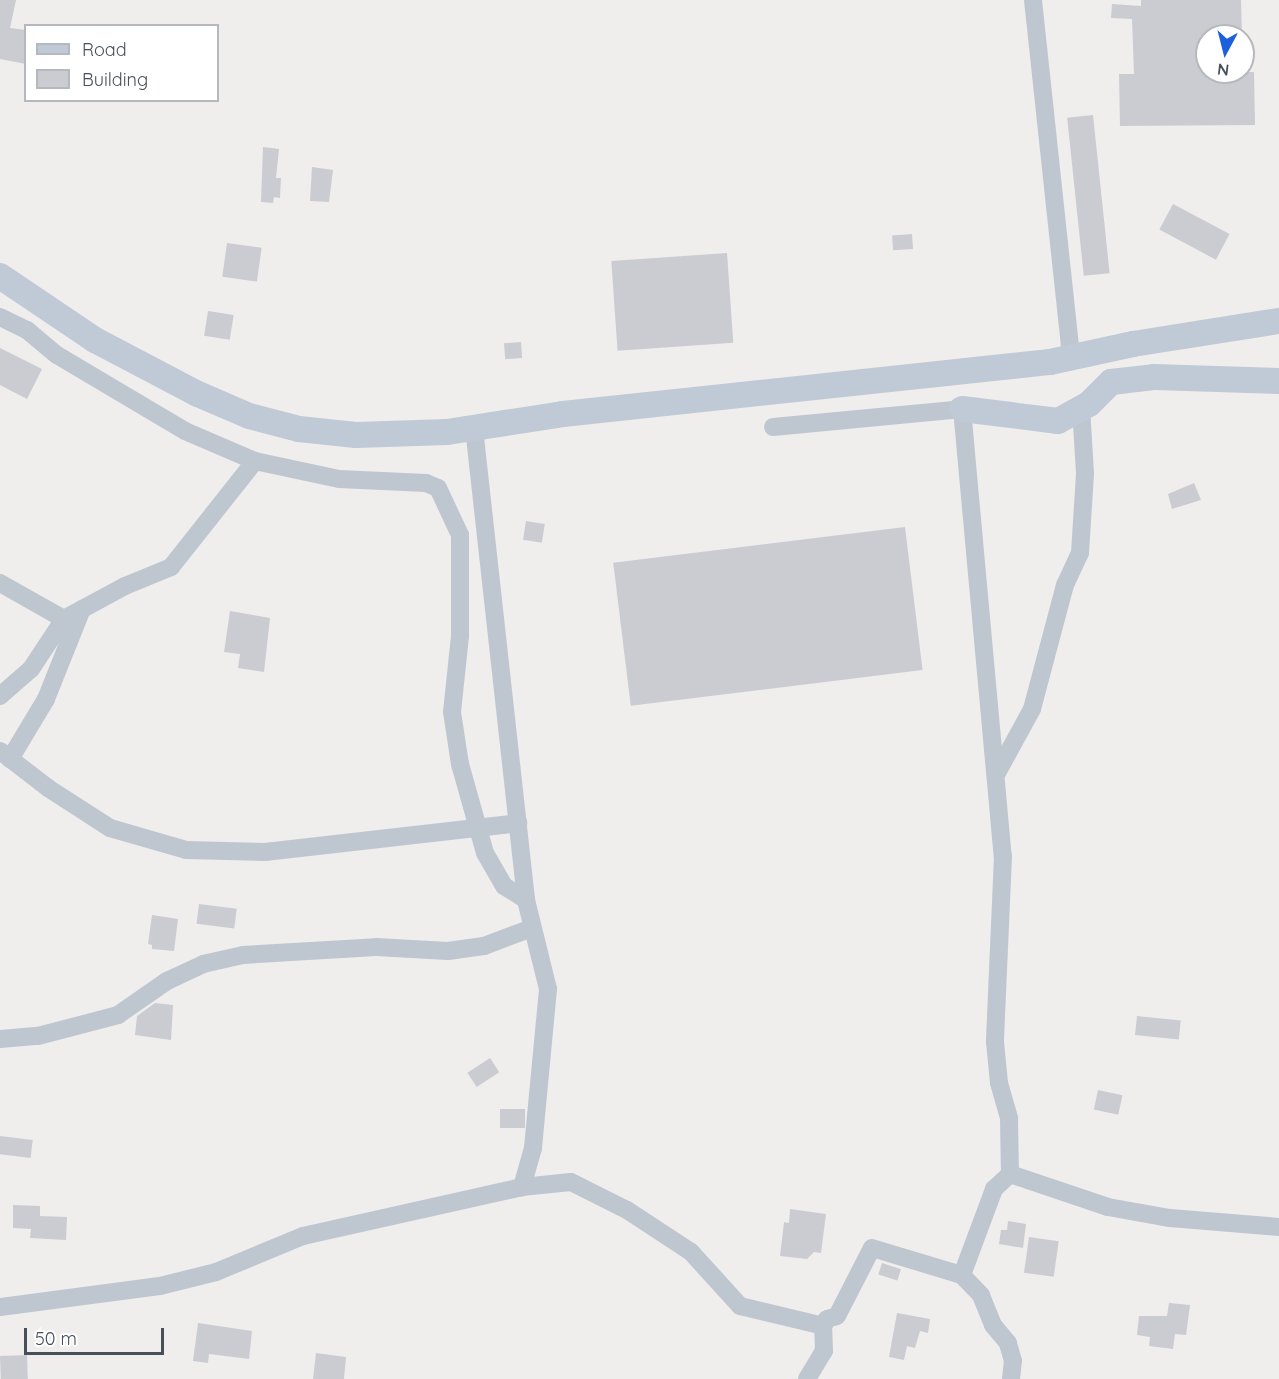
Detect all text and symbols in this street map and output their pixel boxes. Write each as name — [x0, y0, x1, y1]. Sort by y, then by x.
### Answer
legend — [24, 24, 219, 102]
north arrow — [1195, 24, 1255, 84]
text: Road — [82, 38, 127, 61]
text: N — [1216, 59, 1230, 81]
text: Building — [82, 68, 148, 91]
scale bar — [27, 1316, 166, 1354]
text: 50 m — [35, 1327, 77, 1350]

